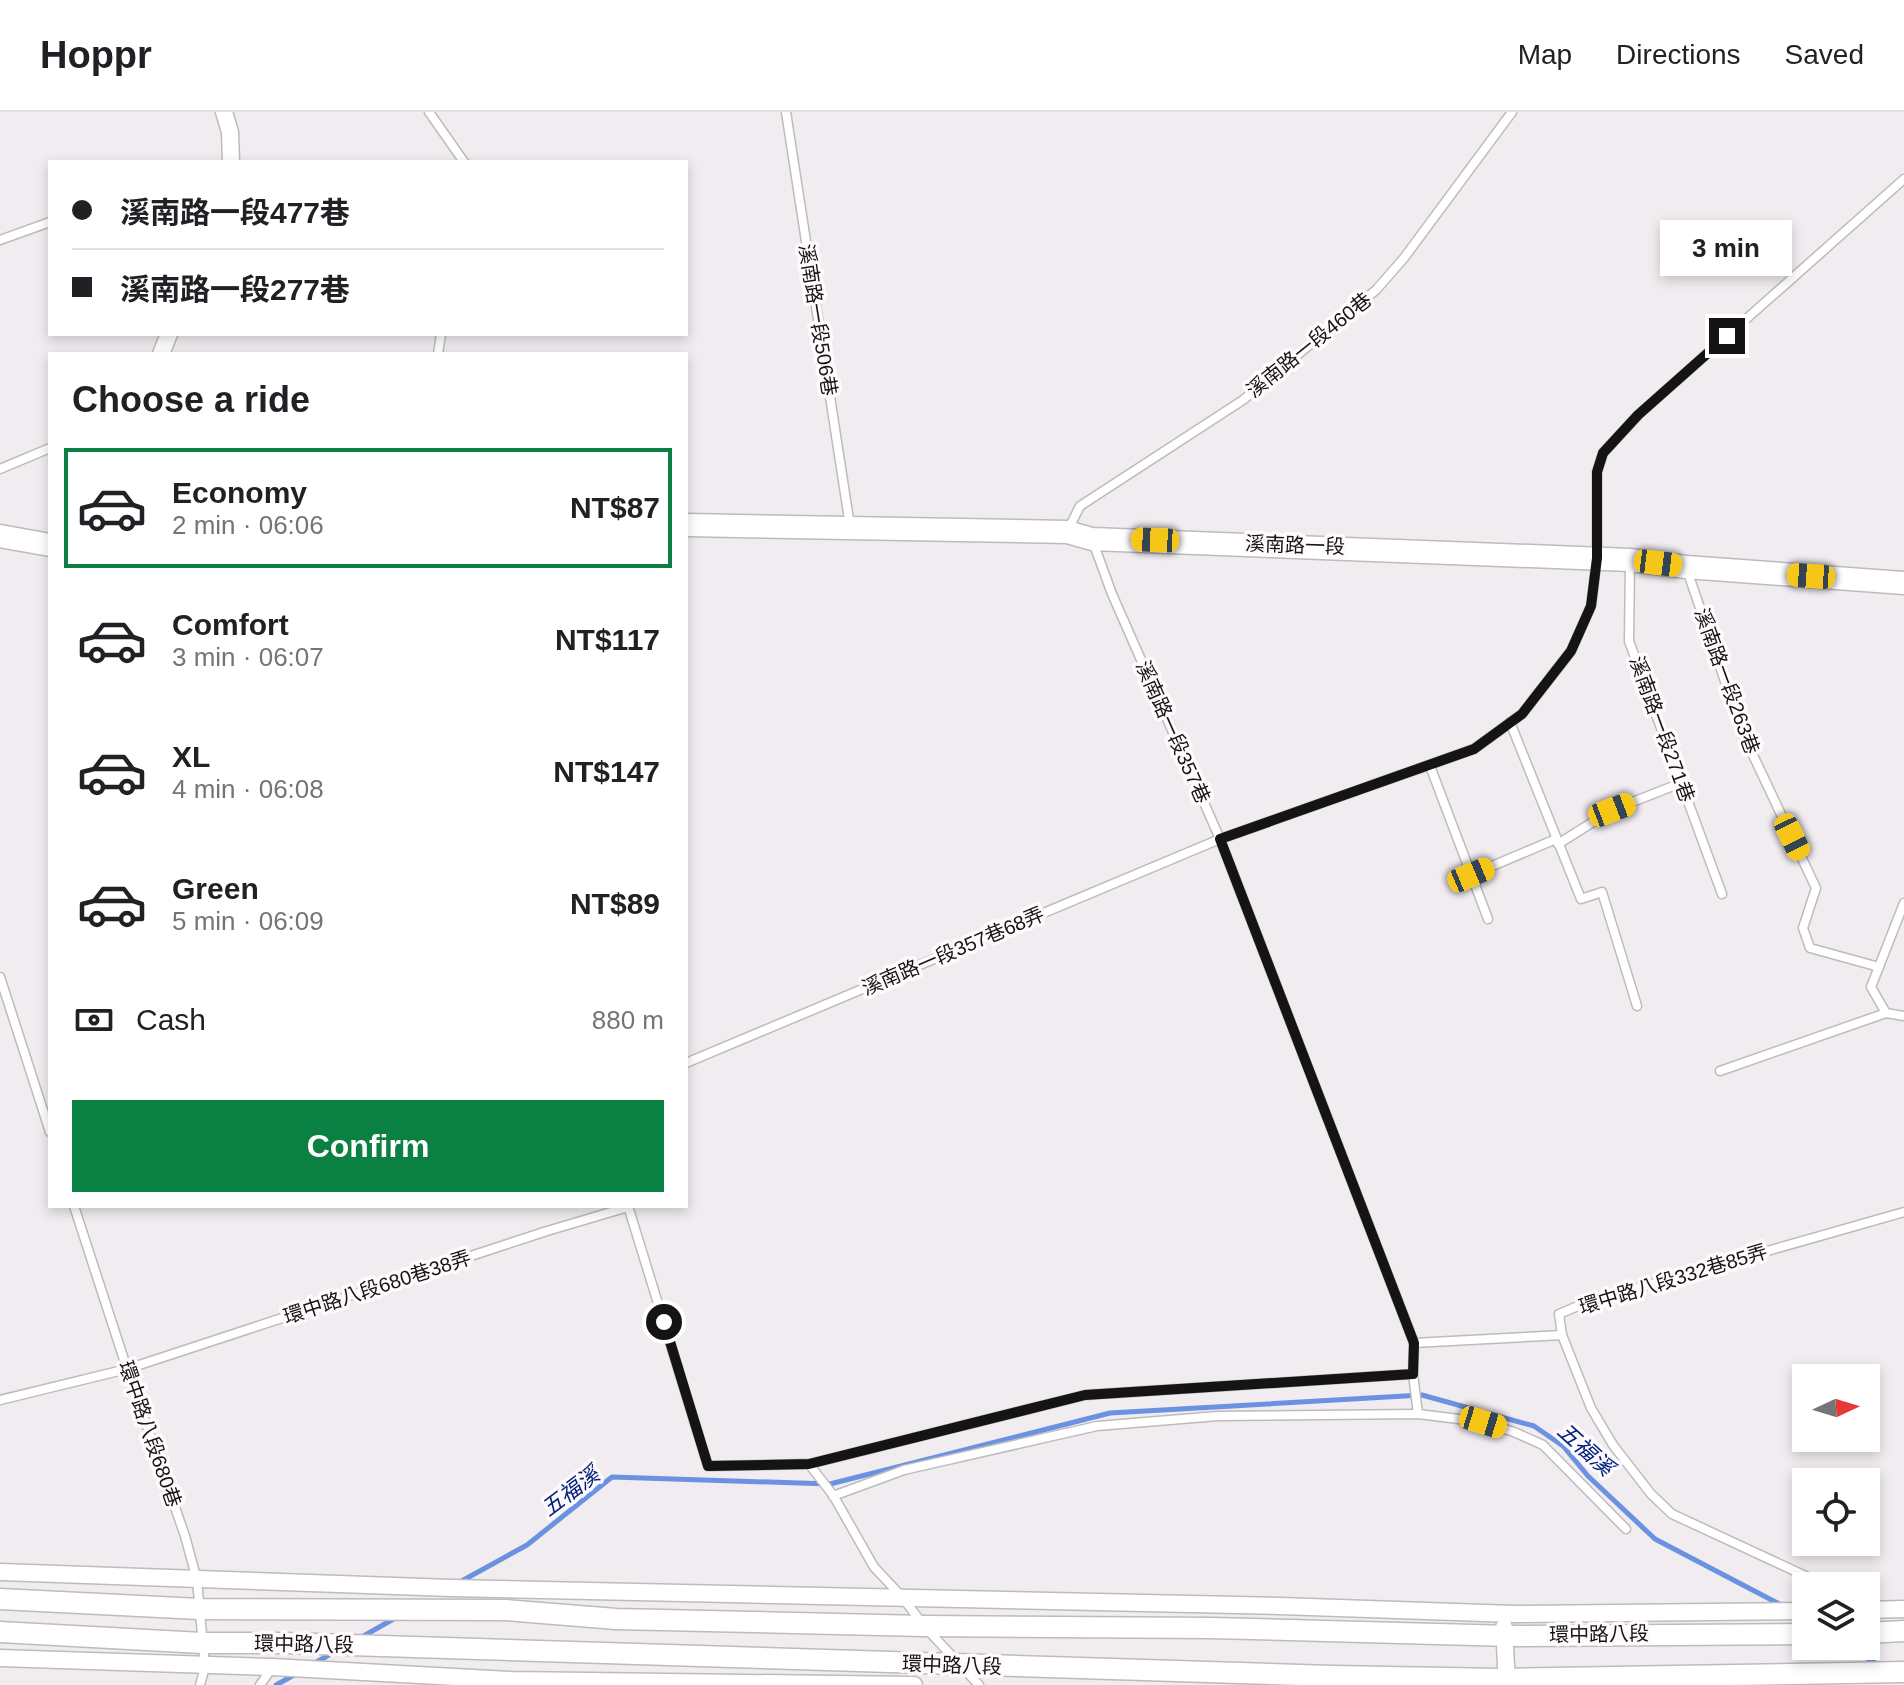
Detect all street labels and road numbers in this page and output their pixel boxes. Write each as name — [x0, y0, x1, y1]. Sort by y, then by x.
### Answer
street label: 溪南路一段506巷 — [795, 243, 841, 397]
street label: 溪南路一段460巷 — [1242, 288, 1376, 402]
street label: 溪南路一段 — [1245, 532, 1345, 558]
street label: 溪南路一段263巷 — [1690, 605, 1764, 757]
street label: 溪南路一段271巷 — [1625, 653, 1699, 805]
street label: 溪南路一段357巷 — [1132, 657, 1214, 807]
street label: 溪南路一段357巷68弄 — [859, 903, 1047, 999]
street label: 環中路八段332巷85弄 — [1576, 1240, 1770, 1318]
street label: 環中路八段680巷38弄 — [281, 1246, 473, 1328]
street label: 環中路八段680巷 — [115, 1358, 185, 1510]
street label: 環中路八段 — [1549, 1622, 1649, 1646]
street label: 環中路八段 — [254, 1632, 354, 1656]
street label: 環中路八段 — [902, 1652, 1002, 1678]

